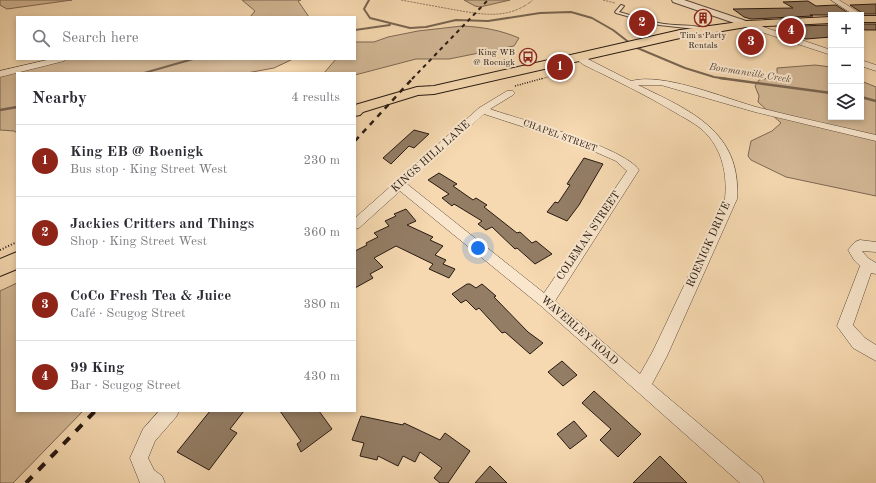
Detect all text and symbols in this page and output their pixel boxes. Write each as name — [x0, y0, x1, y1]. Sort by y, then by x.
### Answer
pin: 2 — [629, 8, 655, 38]
building icon: Tim's Party Rentals — [693, 8, 713, 28]
map controls — [828, 12, 864, 120]
button: + — [828, 12, 864, 48]
search box — [16, 16, 356, 60]
pin: 4 — [778, 16, 804, 46]
icon: search — [30, 27, 52, 49]
pin: 3 — [738, 27, 764, 57]
text: Search here — [62, 31, 139, 46]
place label: Tim's Party Rentals — [680, 31, 726, 50]
bus stop icon: King WB @ Roenigk — [518, 47, 538, 67]
place label: King WB @ Roenigk — [473, 48, 515, 67]
button: − — [828, 48, 864, 84]
pin: 1 — [547, 52, 573, 82]
water label: Bowmanville Creek — [707, 61, 792, 84]
button: layers — [828, 84, 864, 120]
text: Nearby — [32, 90, 87, 107]
text: 4 results — [291, 91, 340, 104]
street label: CHAPEL STREET — [522, 118, 598, 154]
street label: KINGS HILL LANE — [390, 119, 472, 195]
text: King EB @ Roenigk — [70, 145, 204, 160]
text: 1 — [41, 154, 49, 167]
text: 230 m — [303, 154, 340, 167]
text: Bus stop · King Street West — [70, 163, 227, 176]
street label: COLEMAN STREET — [555, 189, 623, 283]
street label: ROENIGK DRIVE — [685, 201, 733, 289]
text: Jackies Critters and Things — [70, 217, 254, 232]
text: 2 — [41, 226, 49, 239]
text: 360 m — [303, 226, 340, 239]
text: Shop · King Street West — [70, 235, 207, 248]
your location — [468, 238, 488, 258]
text: CoCo Fresh Tea & Juice — [70, 289, 231, 304]
street label: WAVERLEY ROAD — [538, 294, 620, 368]
text: 3 — [41, 298, 49, 311]
text: 380 m — [303, 298, 340, 311]
text: Café · Scugog Street — [70, 307, 186, 320]
text: 99 King — [70, 361, 124, 376]
text: 4 — [41, 370, 49, 383]
text: 430 m — [303, 370, 340, 383]
text: Bar · Scugog Street — [70, 379, 181, 392]

